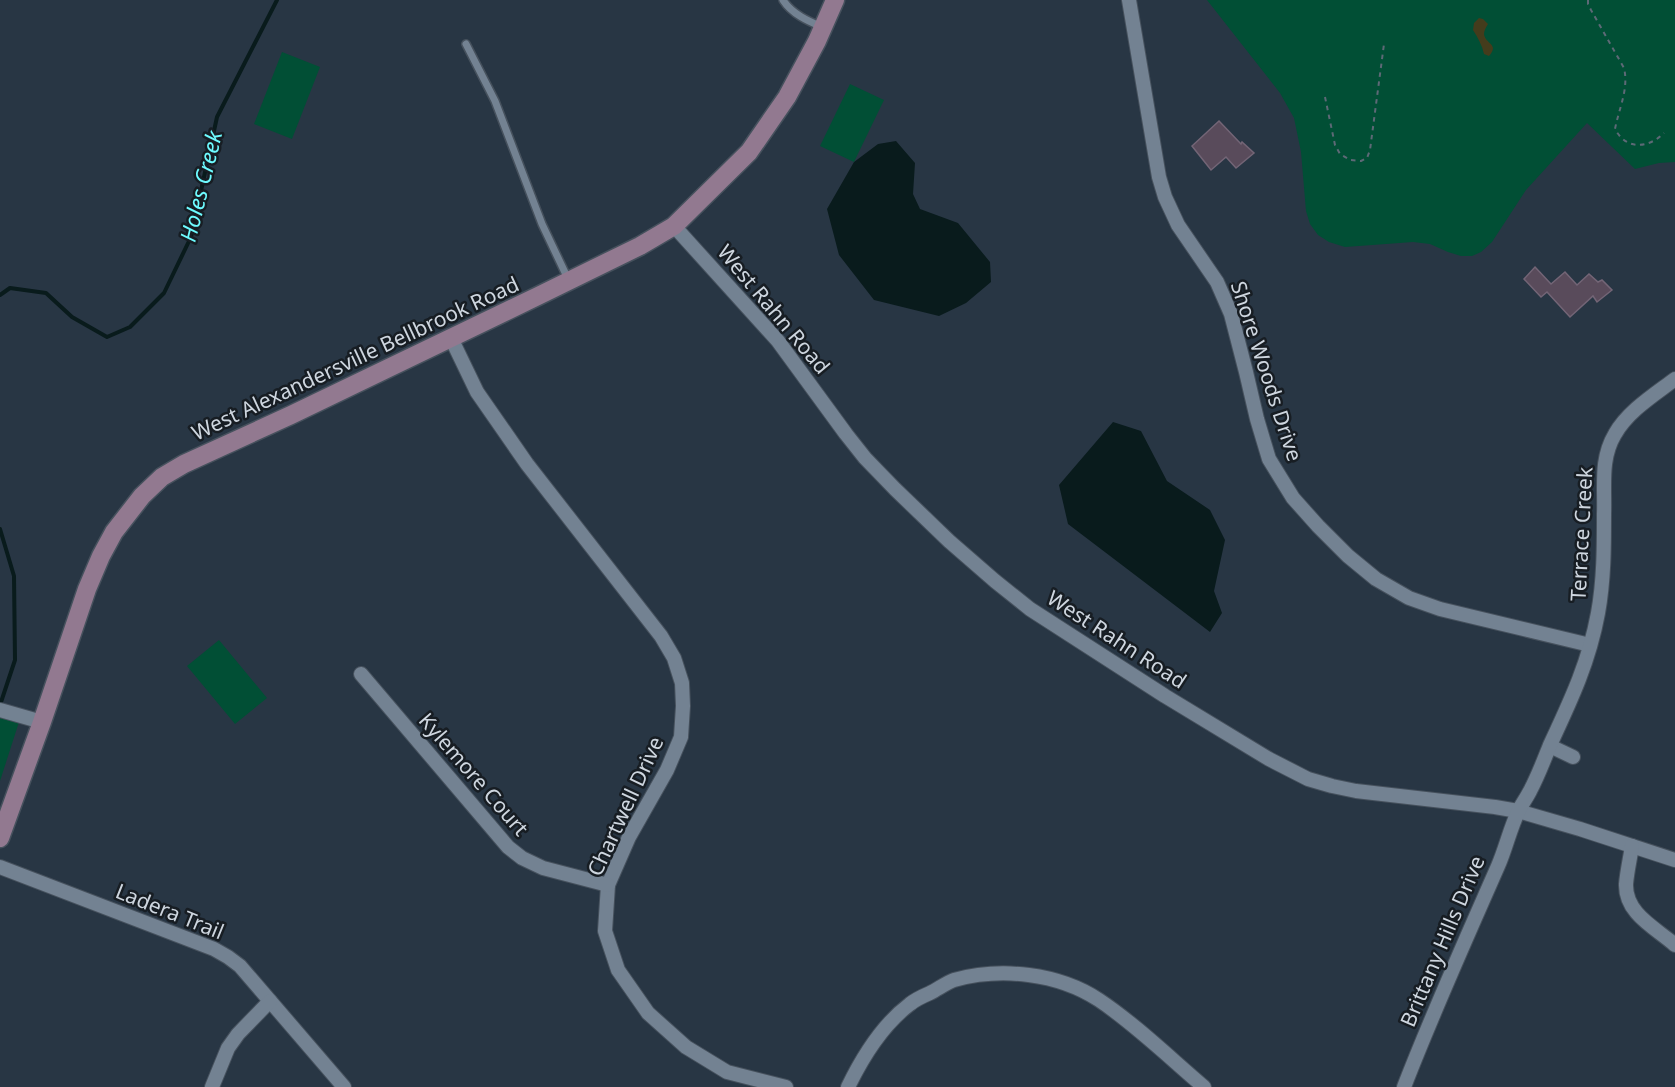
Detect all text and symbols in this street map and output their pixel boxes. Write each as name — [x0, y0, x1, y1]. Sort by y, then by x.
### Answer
water label: Holes Creek — [172, 126, 229, 245]
street label: West Rahn Road — [712, 238, 836, 380]
street label: West Alexandersville Bellbrook Road — [187, 270, 523, 446]
street label: Shore Woods Drive — [1225, 277, 1309, 465]
street label: Terrace Creek — [1563, 465, 1599, 602]
street label: West Rahn Road — [1042, 583, 1192, 695]
street label: Kylemore Court — [413, 707, 535, 842]
street label: Chartwell Drive — [580, 732, 670, 880]
street label: Brittany Hills Drive — [1393, 851, 1491, 1031]
street label: Ladera Trail — [112, 877, 228, 945]

